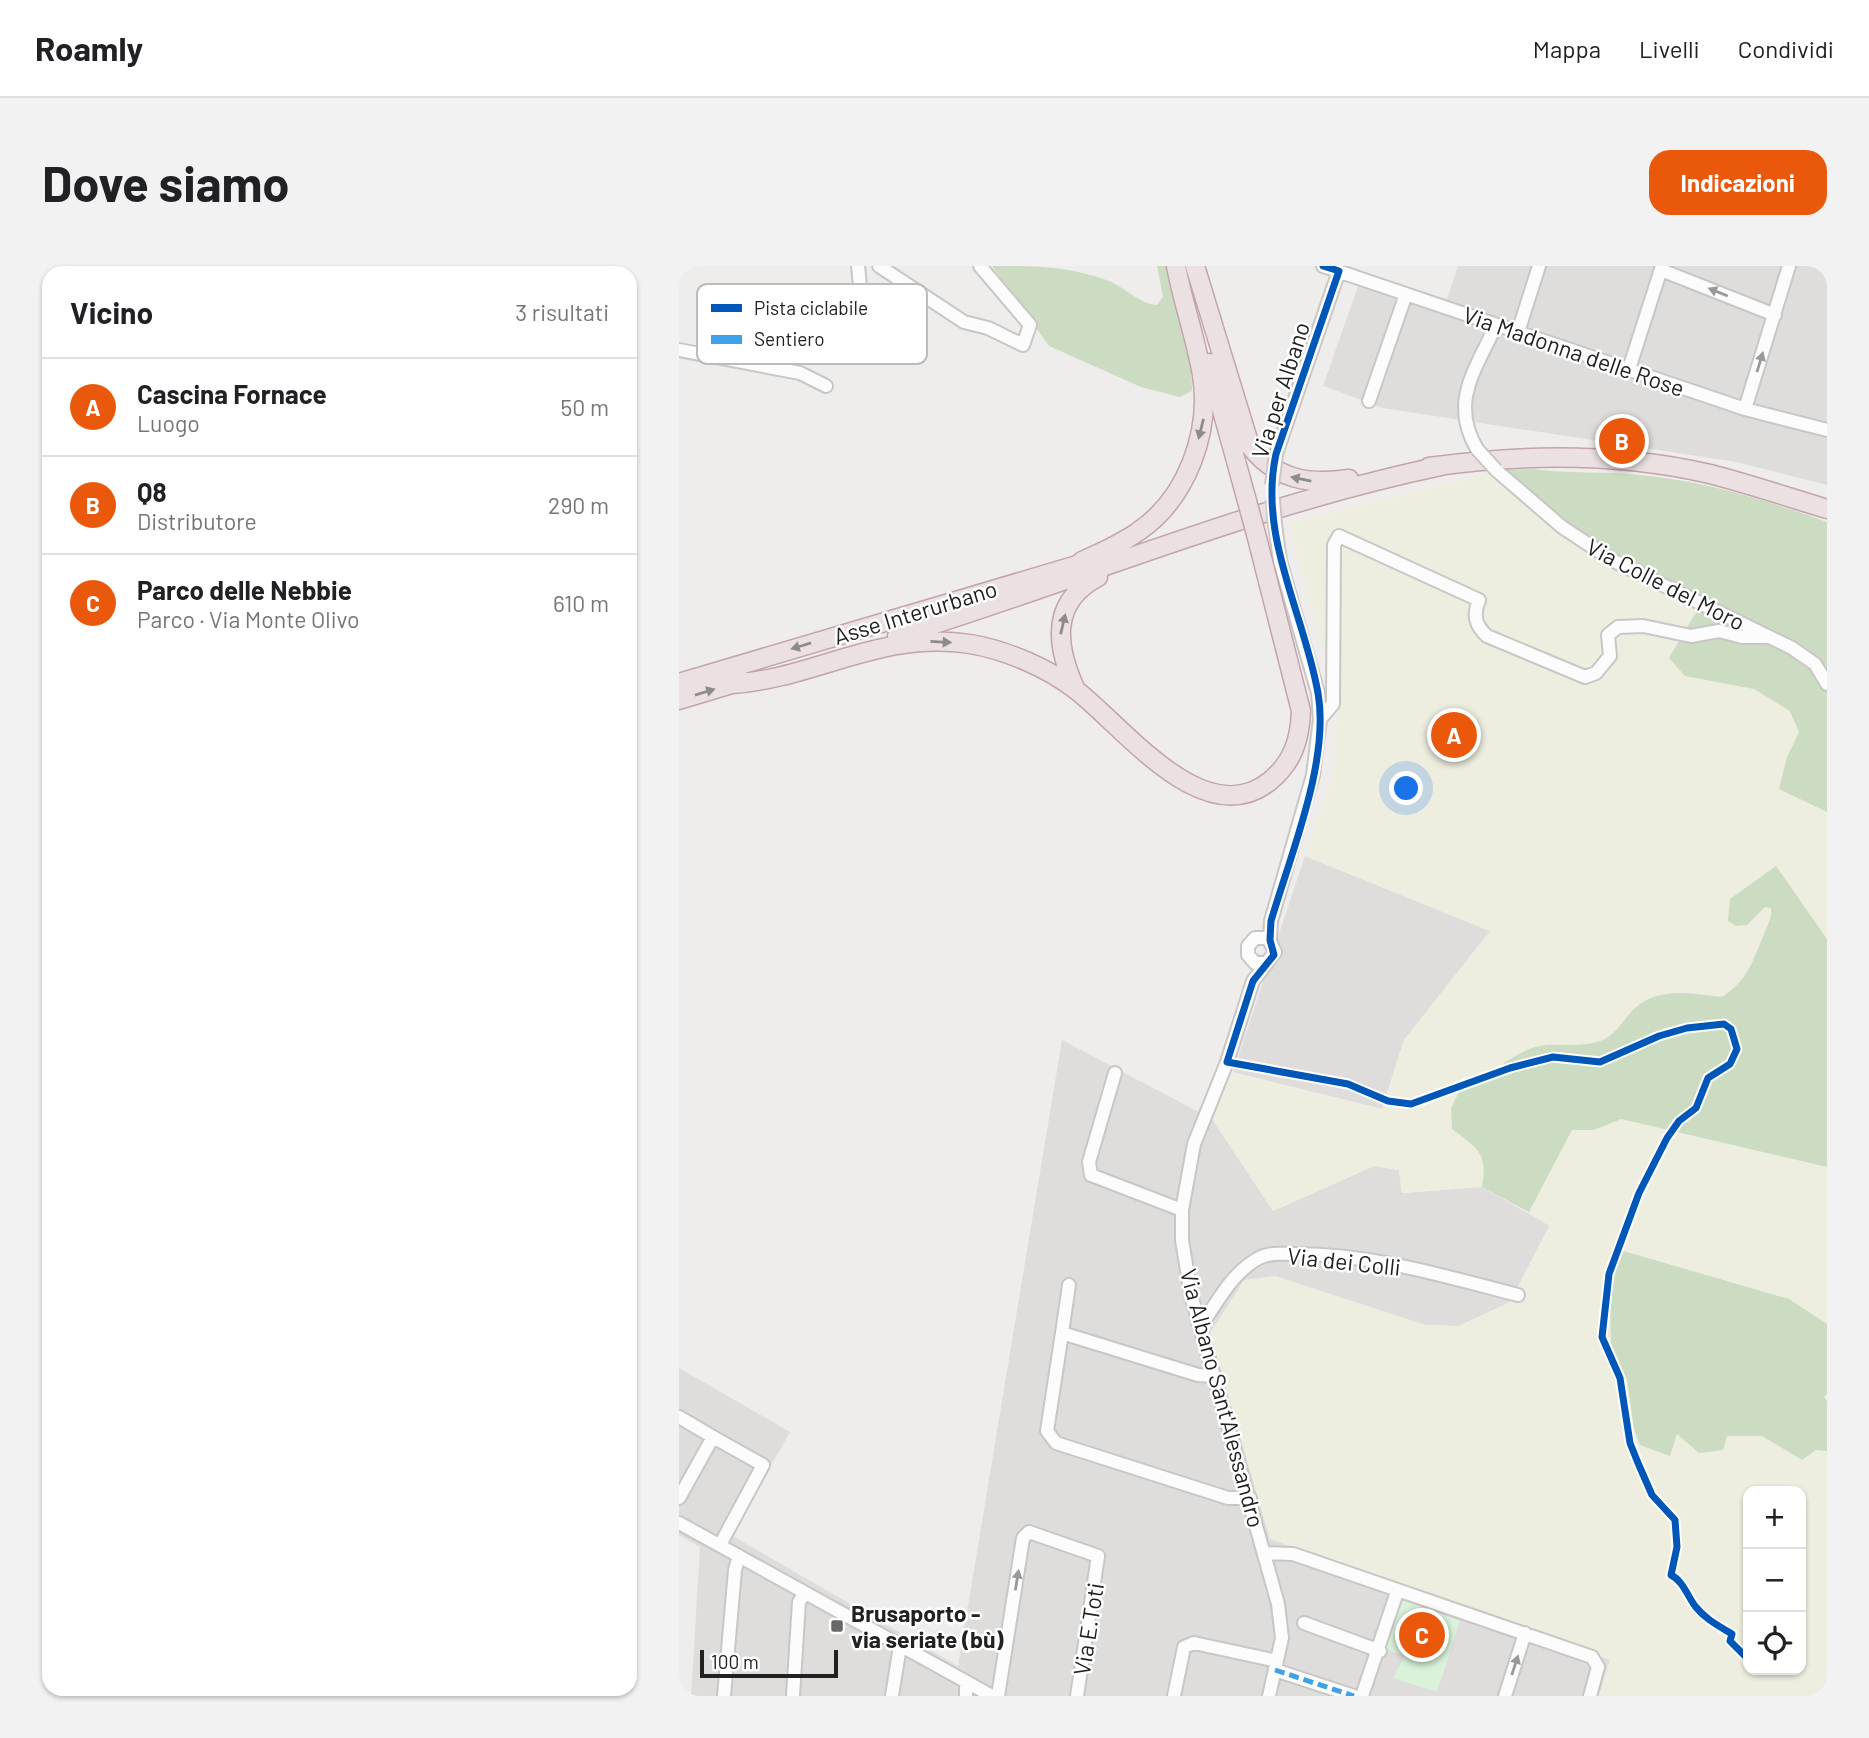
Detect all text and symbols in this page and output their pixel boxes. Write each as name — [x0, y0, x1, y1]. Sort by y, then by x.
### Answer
text: Roamly — [35, 28, 143, 68]
text: Mappa — [1533, 34, 1601, 63]
text: Livelli — [1639, 34, 1700, 63]
text: Condividi — [1738, 34, 1834, 63]
button: Indicazioni — [1649, 150, 1827, 215]
text: Dove siamo — [42, 153, 290, 212]
legend — [697, 284, 927, 364]
one-way arrow — [1707, 287, 1728, 298]
text: Vicino — [70, 294, 153, 330]
text: Pista ciclabile — [754, 296, 868, 319]
text: 3 risultati — [515, 298, 609, 326]
street label: Via Madonna delle Rose — [1460, 300, 1688, 402]
street label: Via per Albano — [1245, 318, 1315, 462]
text: Sentiero — [754, 327, 825, 350]
one-way arrow — [1755, 351, 1766, 372]
text: Cascina Fornace — [137, 378, 327, 409]
text: A — [85, 393, 101, 421]
text: 50 m — [561, 393, 609, 421]
text: Luogo — [137, 409, 200, 437]
pin: B — [1599, 415, 1645, 467]
one-way arrow — [1195, 418, 1206, 440]
one-way arrow — [1290, 474, 1312, 485]
text: Q8 — [137, 476, 166, 507]
text: B — [86, 491, 100, 519]
text: 290 m — [548, 491, 609, 519]
text: Distributore — [137, 507, 257, 535]
street label: Via Colle del Moro — [1582, 532, 1750, 636]
text: Parco delle Nebbie — [137, 574, 352, 605]
street label: Asse Interurbano — [830, 574, 1000, 650]
text: C — [86, 589, 100, 617]
text: 610 m — [553, 589, 609, 617]
text: Parco · Via Monte Olivo — [137, 605, 360, 633]
one-way arrow — [1057, 612, 1068, 634]
one-way arrow — [930, 636, 952, 647]
one-way arrow — [790, 641, 811, 651]
one-way arrow — [695, 686, 716, 696]
pin: A — [1431, 709, 1477, 761]
your location — [1389, 771, 1423, 805]
street label: Via dei Colli — [1286, 1241, 1402, 1281]
street label: Via Albano Sant'Alessandro — [1175, 1266, 1271, 1530]
map controls — [1743, 1486, 1806, 1675]
button: + — [1743, 1486, 1806, 1549]
button: − — [1743, 1549, 1806, 1612]
one-way arrow — [1012, 1569, 1023, 1591]
street label: Via E.Toti — [1067, 1581, 1109, 1677]
place label: Brusaporto - via seriate (bù) — [851, 1599, 1004, 1653]
pin: C — [1399, 1609, 1445, 1661]
button: locate — [1743, 1612, 1806, 1675]
marker: Brusaporto - via seriate (bù) — [829, 1618, 845, 1634]
scale bar — [700, 1647, 838, 1679]
text: 100 m — [711, 1650, 759, 1673]
one-way arrow — [1510, 1654, 1521, 1675]

